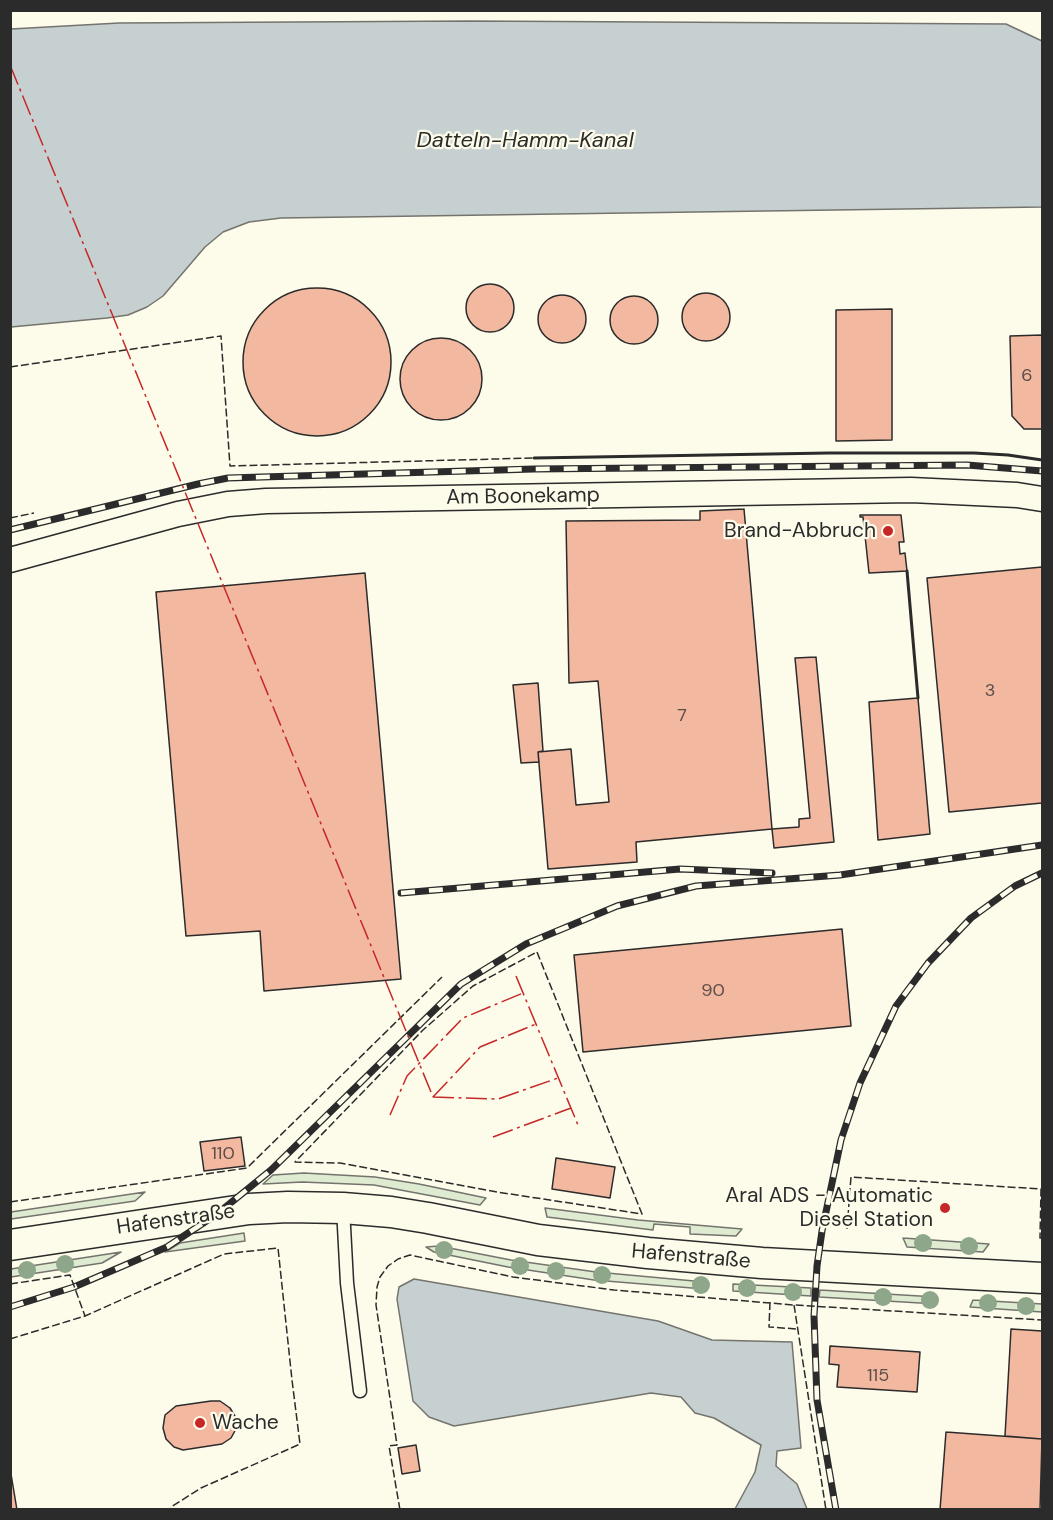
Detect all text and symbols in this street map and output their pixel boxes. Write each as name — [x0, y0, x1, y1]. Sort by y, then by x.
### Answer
water label: Datteln-Hamm-Kanal — [416, 128, 634, 154]
house number: 6 — [1021, 365, 1033, 387]
street label: Am Boonekamp — [446, 483, 600, 511]
place label: Brand-Abbruch — [724, 518, 876, 544]
marker: Brand-Abbruch — [881, 524, 895, 538]
house number: 3 — [985, 680, 995, 702]
house number: 7 — [677, 705, 687, 727]
house number: 90 — [701, 980, 725, 1002]
house number: 110 — [211, 1143, 235, 1165]
place label: Aral ADS - Automatic Diesel Station — [725, 1183, 933, 1233]
street label: Hafenstraße — [115, 1199, 237, 1241]
marker: Aral ADS - Automatic Diesel Station — [938, 1201, 952, 1215]
street label: Hafenstraße — [630, 1239, 752, 1275]
house number: 115 — [867, 1365, 889, 1387]
place label: Wache — [212, 1410, 279, 1436]
marker: Wache — [193, 1416, 207, 1430]

